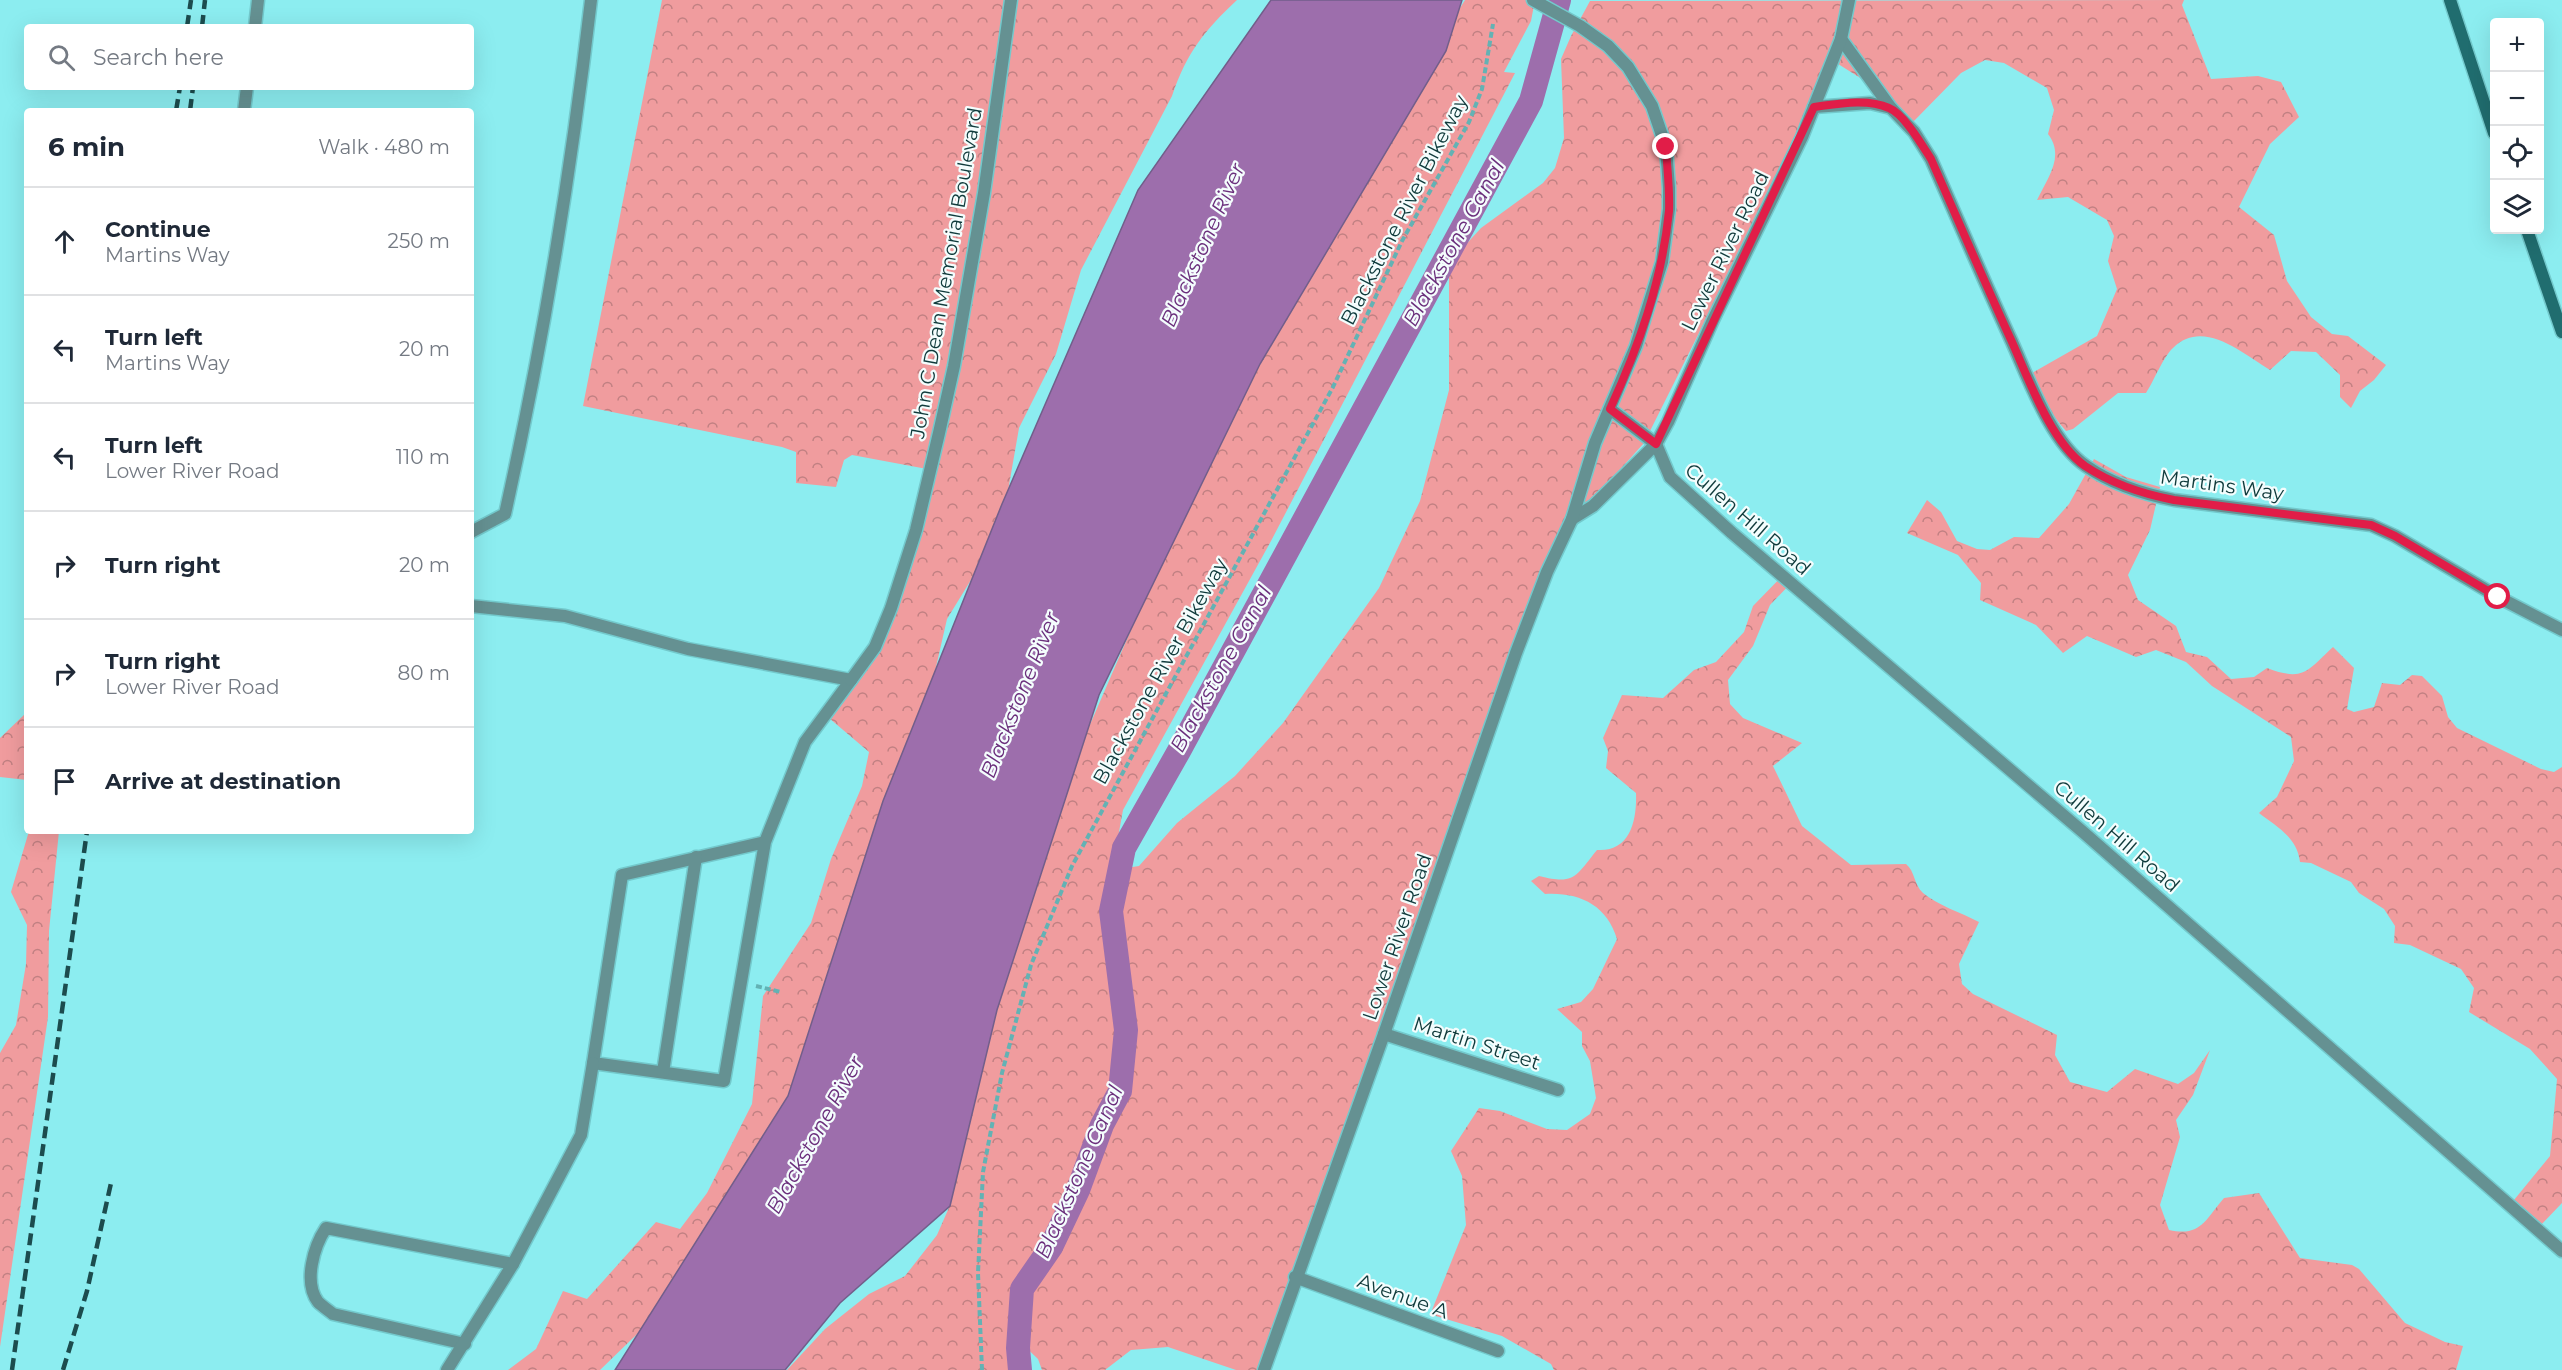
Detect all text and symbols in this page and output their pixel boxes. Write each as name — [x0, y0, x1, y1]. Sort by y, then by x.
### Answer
map controls — [2490, 18, 2544, 234]
button: + — [2490, 18, 2544, 72]
search box — [24, 24, 474, 90]
icon: search — [45, 41, 78, 74]
text: Search here — [93, 44, 224, 71]
button: − — [2490, 72, 2544, 126]
street label: Blackstone River Bikeway — [1335, 91, 1473, 329]
street label: John C Dean Memorial Boulevard — [905, 106, 987, 441]
button: locate — [2490, 126, 2544, 180]
text: 6 min — [48, 131, 125, 163]
route end — [1652, 133, 1678, 159]
text: Walk · 480 m — [318, 135, 450, 159]
water label: Blackstone Canal — [1397, 155, 1510, 330]
water label: Blackstone River — [1155, 159, 1250, 330]
street label: Lower River Road — [1676, 167, 1774, 335]
button: layers — [2490, 180, 2544, 234]
text: Continue — [105, 216, 211, 243]
icon: ahead — [48, 225, 81, 258]
text: 250 m — [388, 229, 450, 253]
text: Martins Way — [105, 243, 230, 267]
text: Turn left — [105, 324, 203, 351]
icon: left — [48, 333, 81, 366]
text: 20 m — [399, 337, 450, 361]
text: Martins Way — [105, 351, 230, 375]
text: Turn left — [105, 432, 203, 459]
icon: left — [48, 441, 81, 474]
text: 110 m — [396, 445, 450, 469]
street label: Cullen Hill Road — [1680, 458, 1816, 580]
text: Lower River Road — [105, 459, 280, 483]
street label: Martins Way — [2159, 464, 2286, 506]
icon: right — [48, 549, 81, 582]
text: Turn right — [105, 552, 220, 579]
text: 20 m — [399, 553, 450, 577]
street label: Blackstone River Bikeway — [1088, 554, 1232, 788]
water label: Blackstone Canal — [1164, 581, 1277, 756]
route start — [2484, 583, 2510, 609]
water label: Blackstone River — [975, 608, 1064, 781]
text: Turn right — [105, 648, 220, 675]
icon: right — [48, 657, 81, 690]
text: 80 m — [398, 661, 450, 685]
text: Lower River Road — [105, 675, 280, 699]
icon: arrive — [48, 765, 81, 798]
text: Arrive at destination — [105, 768, 341, 795]
street label: Cullen Hill Road — [2049, 775, 2185, 897]
street label: Lower River Road — [1357, 851, 1437, 1023]
street label: Martin Street — [1411, 1011, 1543, 1075]
water label: Blackstone River — [761, 1051, 869, 1218]
water label: Blackstone Canal — [1029, 1081, 1128, 1262]
street label: Avenue A — [1354, 1268, 1452, 1324]

